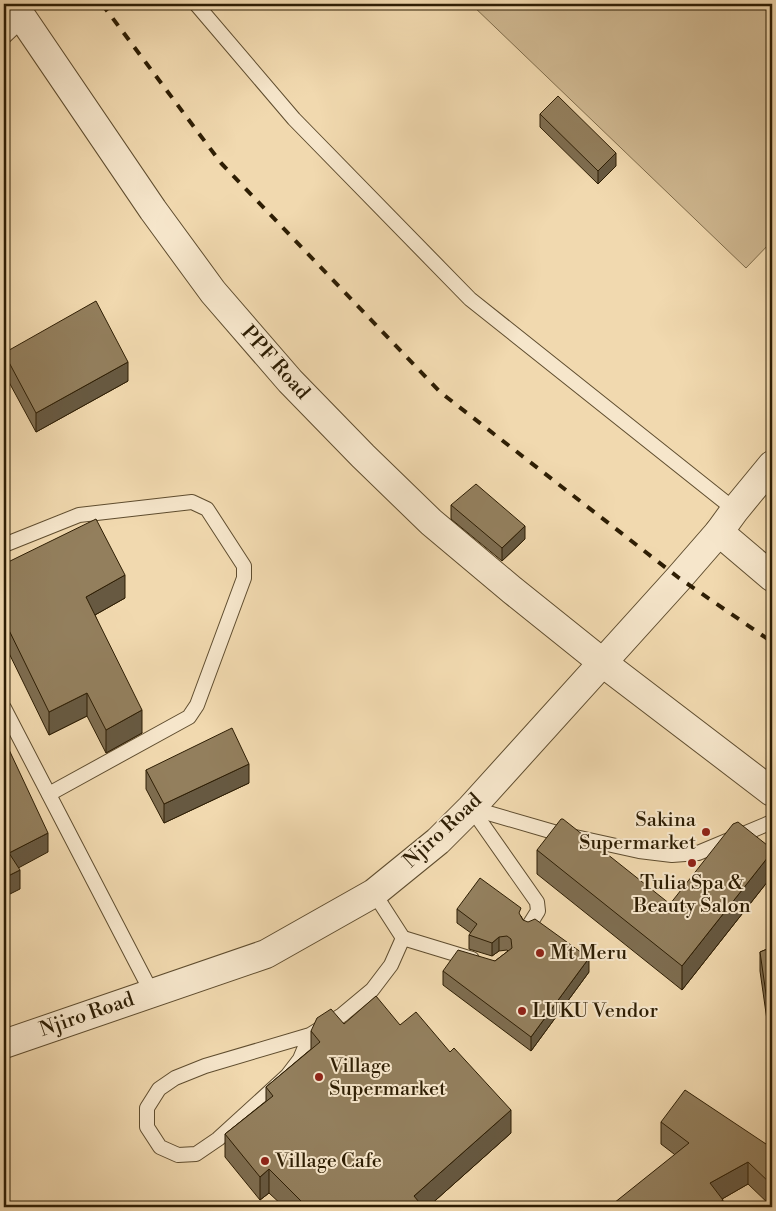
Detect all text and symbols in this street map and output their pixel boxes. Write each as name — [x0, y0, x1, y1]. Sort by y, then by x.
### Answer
street label: PPF Road — [235, 321, 315, 406]
street label: Njiro Road — [399, 788, 488, 874]
place label: Sakina Supermarket — [579, 808, 697, 856]
marker: Sakina Supermarket — [700, 826, 712, 838]
marker: Tulia Spa & Beauty Salon — [686, 857, 698, 869]
place label: Tulia Spa & Beauty Salon — [632, 871, 751, 919]
place label: Mt Meru — [550, 941, 628, 966]
marker: Mt Meru — [534, 947, 546, 959]
street label: Njiro Road — [36, 987, 138, 1043]
place label: LUKU Vendor — [532, 999, 658, 1024]
marker: LUKU Vendor — [516, 1005, 528, 1017]
place label: Village Supermarket — [328, 1054, 446, 1102]
marker: Village Supermarket — [313, 1071, 325, 1083]
place label: Village Cafe — [274, 1149, 382, 1174]
marker: Village Cafe — [259, 1155, 271, 1167]

